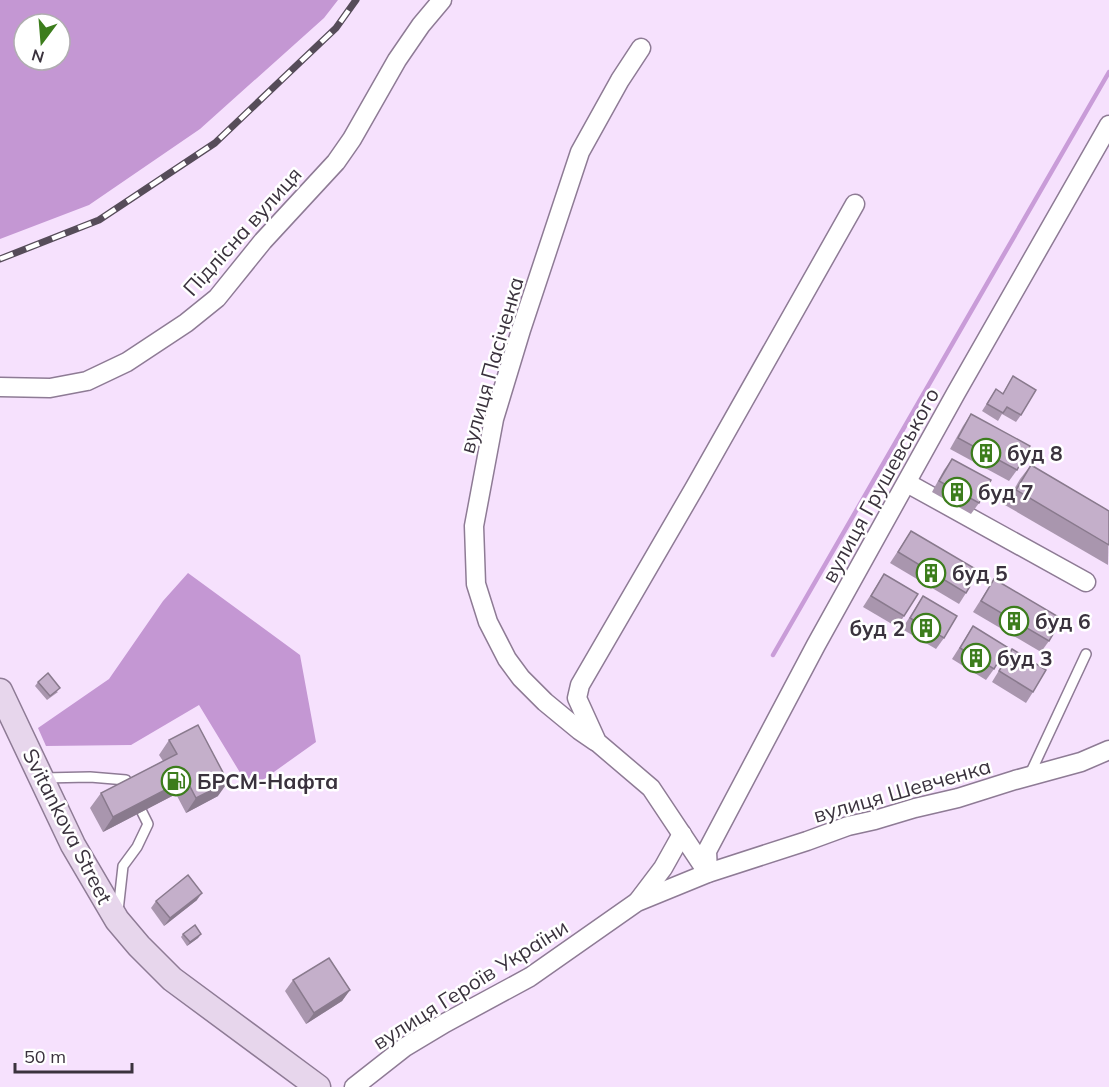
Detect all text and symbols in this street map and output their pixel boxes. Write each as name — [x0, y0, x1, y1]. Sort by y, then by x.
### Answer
north arrow — [12, 12, 72, 72]
text: N — [29, 45, 46, 68]
street label: Підлісна вулиця — [177, 161, 307, 301]
street label: вулиця Пасіченка — [453, 274, 529, 456]
street label: вулиця Грушевського — [816, 383, 944, 587]
building icon: буд 8 — [970, 437, 1002, 469]
place label: буд 8 — [1007, 440, 1063, 466]
building icon: буд 7 — [941, 476, 973, 508]
place label: буд 7 — [978, 479, 1034, 505]
building icon: буд 5 — [915, 557, 947, 589]
place label: буд 5 — [952, 560, 1008, 586]
building icon: буд 6 — [998, 605, 1030, 637]
place label: буд 6 — [1035, 608, 1091, 634]
building icon: буд 2 — [910, 612, 942, 644]
place label: буд 2 — [849, 615, 905, 641]
building icon: буд 3 — [960, 642, 992, 674]
place label: буд 3 — [997, 645, 1053, 671]
street label: Svitankova Street — [18, 744, 118, 908]
street label: вулиця Шевченка — [810, 752, 994, 828]
fuel station icon: БРСМ-Нафта — [160, 765, 192, 797]
place label: БРСМ-Нафта — [197, 768, 338, 794]
street label: вулиця Героїв України — [368, 913, 572, 1055]
scale bar — [15, 1036, 132, 1074]
text: 50 m — [24, 1045, 66, 1068]

